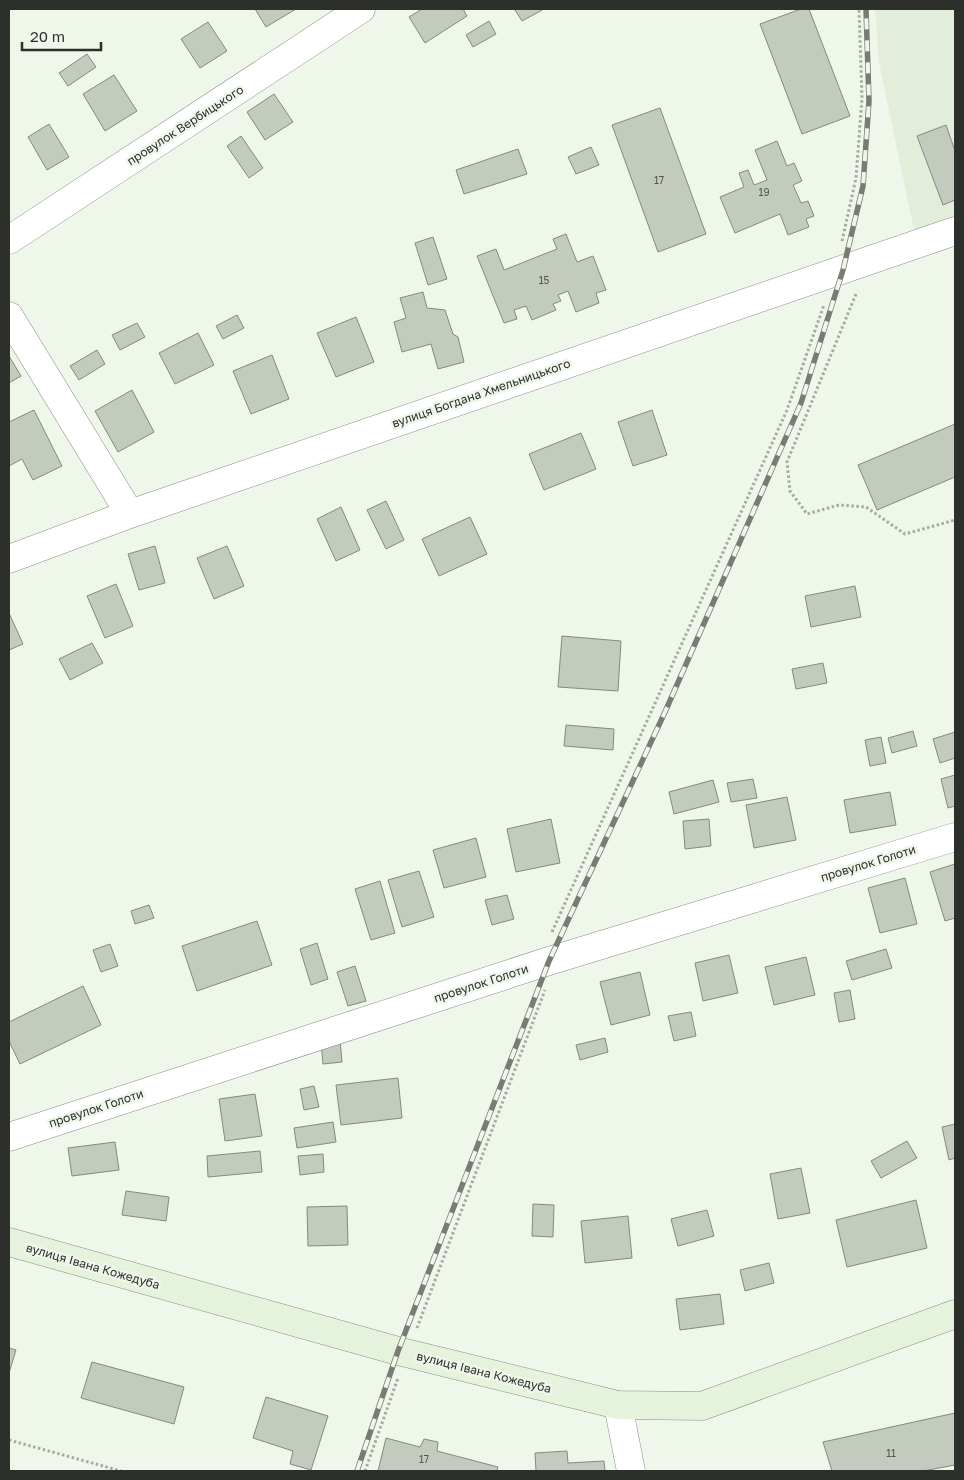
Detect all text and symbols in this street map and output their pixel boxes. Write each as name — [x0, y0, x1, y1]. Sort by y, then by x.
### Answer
scale bar — [22, 20, 101, 52]
text: 20 m — [30, 27, 65, 45]
street label: провулок Вербицького — [124, 82, 246, 168]
house number: 17 — [654, 174, 664, 186]
house number: 19 — [759, 186, 769, 198]
house number: 15 — [539, 274, 550, 286]
street label: вулиця Богдана Хмельницького — [390, 355, 572, 431]
street label: провулок Голоти — [819, 841, 917, 885]
street label: провулок Голоти — [432, 961, 530, 1005]
street label: провулок Голоти — [47, 1086, 145, 1130]
street label: вулиця Івана Кожедуба — [24, 1240, 162, 1292]
street label: вулиця Івана Кожедуба — [415, 1348, 553, 1396]
house number: 11 — [886, 1447, 896, 1459]
house number: 17 — [419, 1453, 429, 1465]

